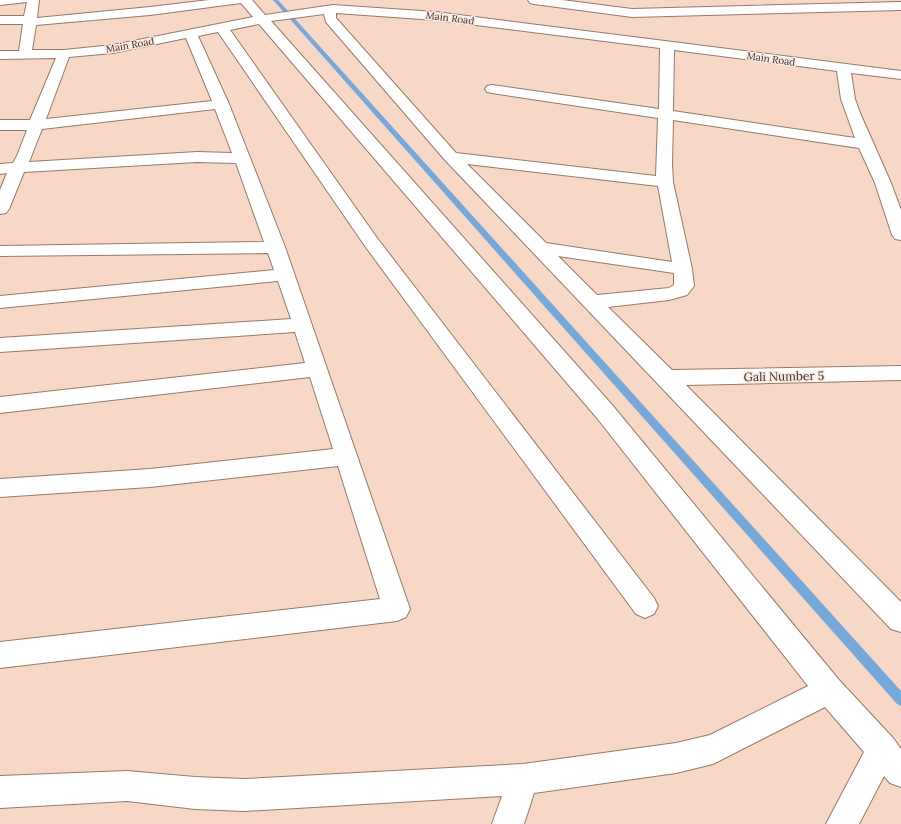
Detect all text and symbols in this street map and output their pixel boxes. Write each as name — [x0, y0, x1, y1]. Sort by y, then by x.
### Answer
street label: Main Road — [425, 9, 475, 27]
street label: Main Road — [105, 34, 155, 56]
street label: Main Road — [746, 49, 796, 69]
street label: Gali Number 5 — [744, 368, 824, 384]

